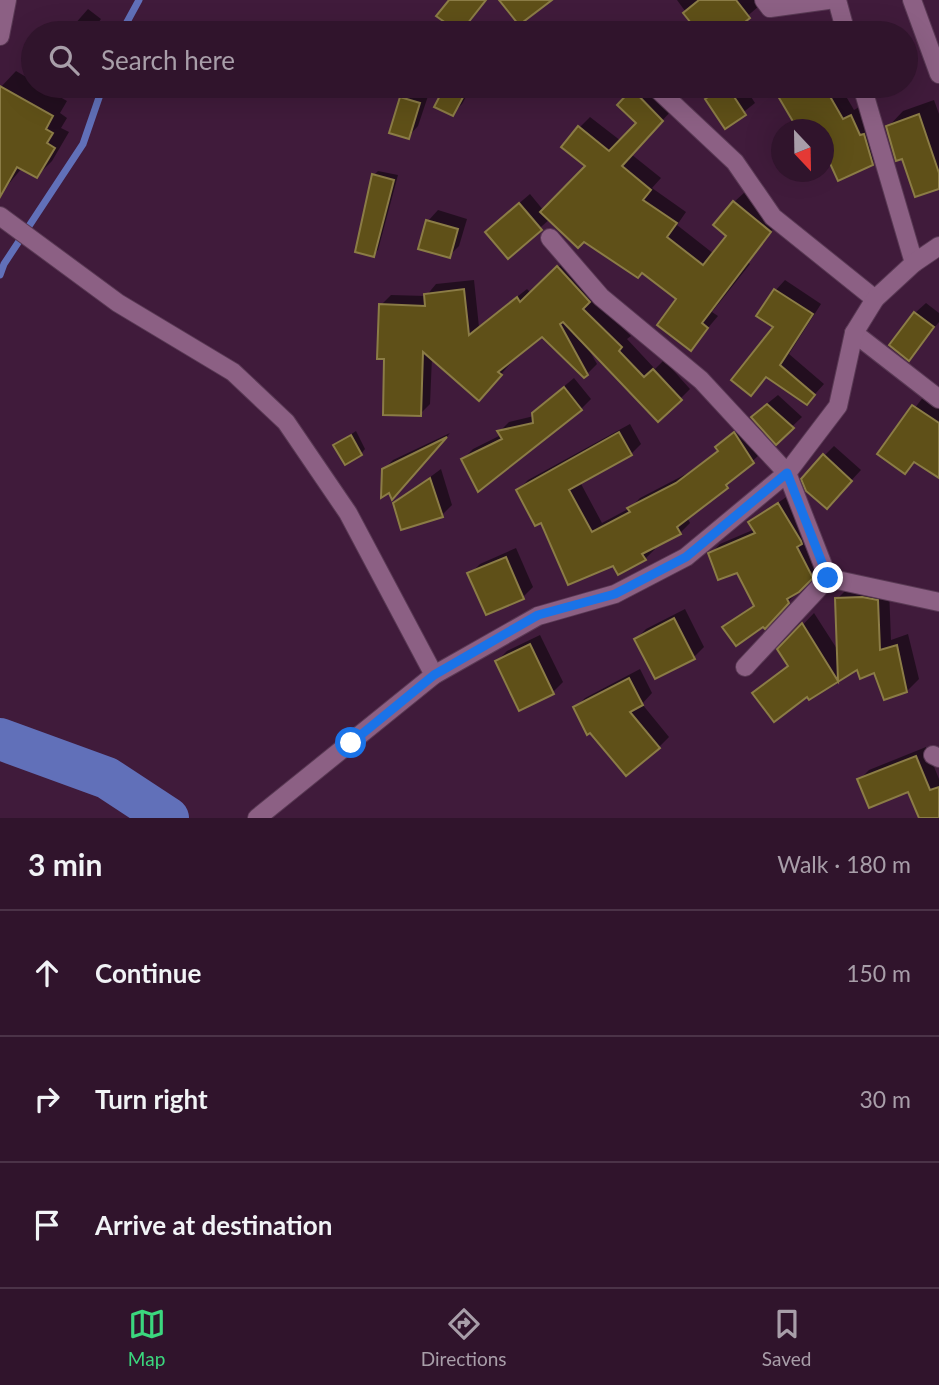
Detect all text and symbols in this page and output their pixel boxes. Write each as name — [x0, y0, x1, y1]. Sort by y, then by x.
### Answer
search box — [21, 21, 918, 98]
icon: search — [45, 41, 83, 79]
text: Search here — [101, 44, 235, 76]
north arrow — [771, 119, 834, 182]
route end — [812, 562, 843, 593]
route start — [335, 727, 366, 758]
text: 3 min — [28, 846, 102, 882]
text: Walk · 180 m — [777, 850, 911, 878]
icon: ahead — [28, 954, 66, 992]
text: Continue — [95, 957, 201, 989]
text: 150 m — [846, 959, 911, 987]
icon: right — [28, 1080, 66, 1118]
text: Turn right — [95, 1083, 208, 1115]
text: 30 m — [860, 1085, 911, 1113]
icon: arrive — [28, 1206, 66, 1244]
text: Arrive at destination — [95, 1209, 332, 1241]
tab: Map — [128, 1305, 166, 1370]
tab: Directions — [421, 1305, 507, 1370]
tab: Saved — [762, 1305, 811, 1370]

